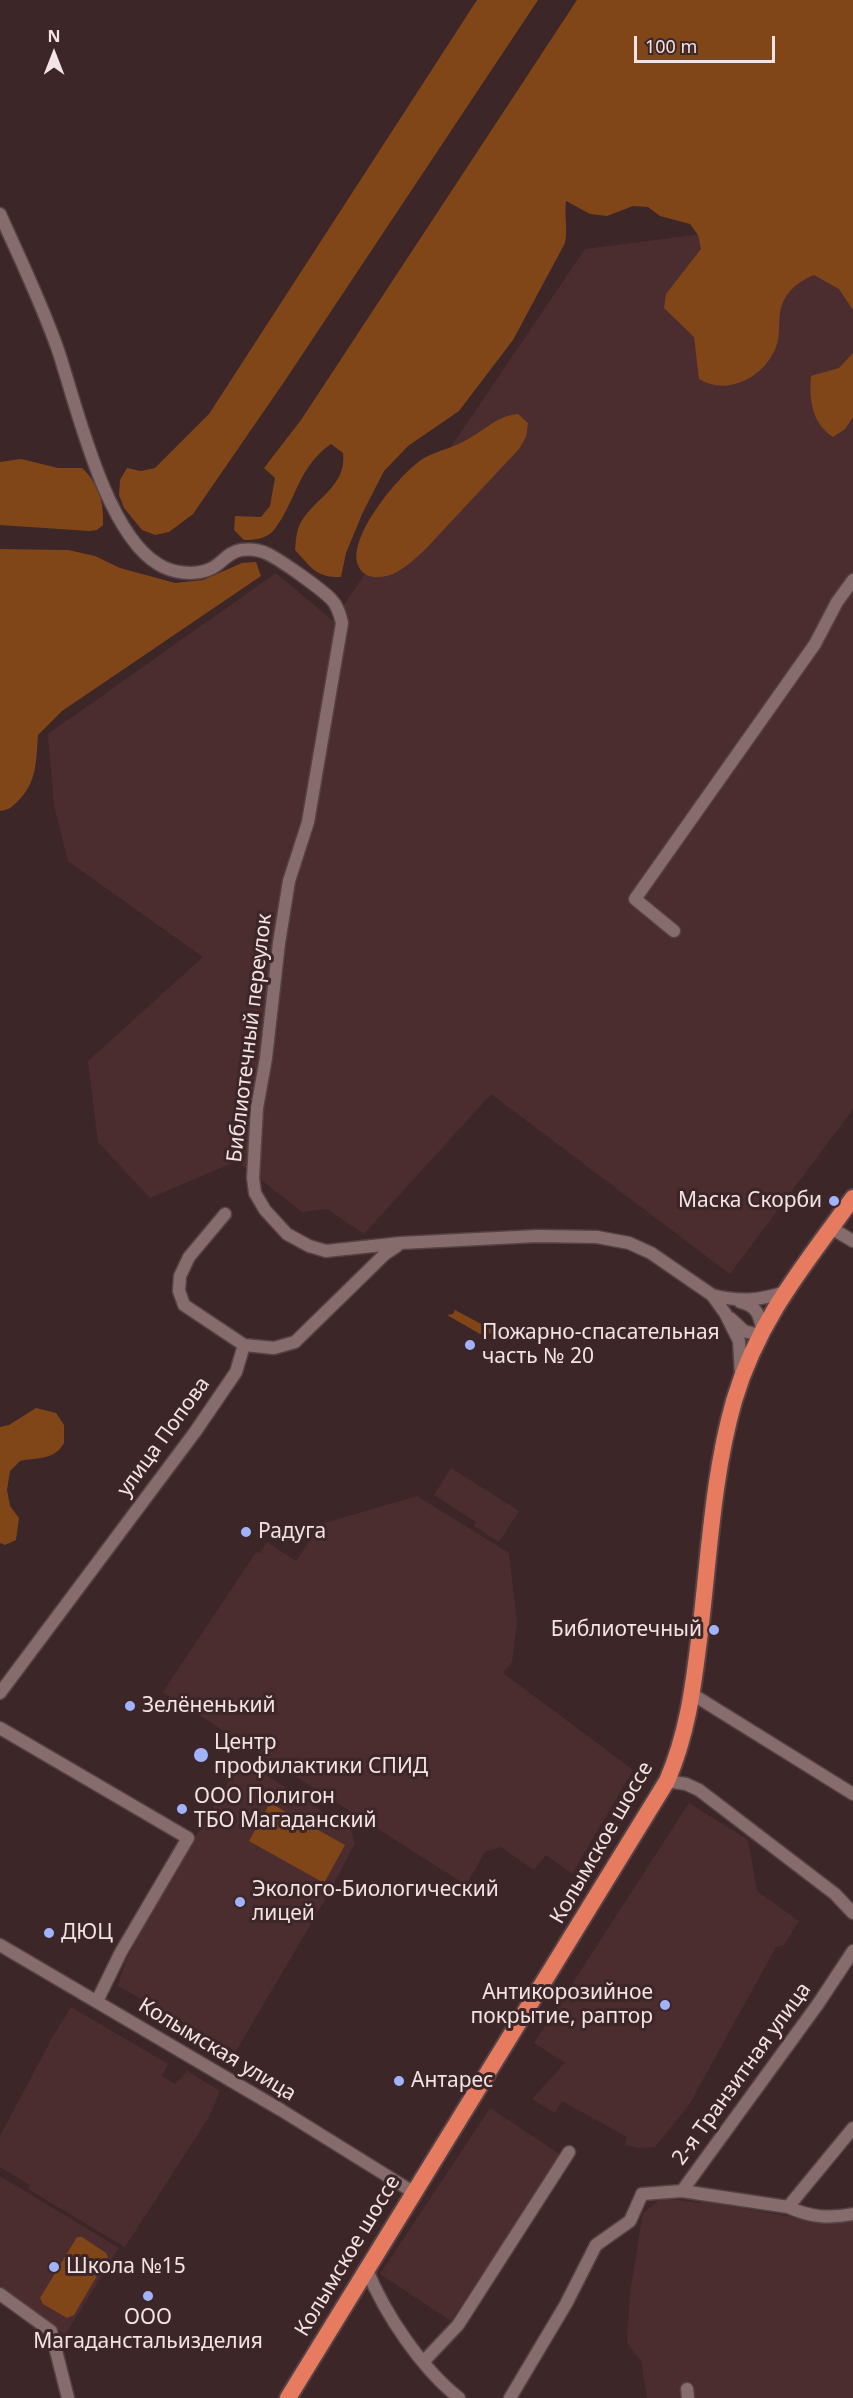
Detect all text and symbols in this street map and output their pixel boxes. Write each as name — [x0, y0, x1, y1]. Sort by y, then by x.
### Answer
north arrow — [24, 24, 84, 84]
scale bar — [637, 24, 778, 62]
text: N — [47, 25, 61, 47]
text: 100 m — [645, 34, 697, 58]
street label: Библиотечный переулок — [222, 912, 278, 1164]
place label: Маска Скорби — [678, 1188, 822, 1214]
marker: Маска Скорби — [827, 1194, 841, 1208]
place label: Пожарно-спасательная часть № 20 — [482, 1320, 720, 1370]
marker: Пожарно-спасательная часть № 20 — [463, 1338, 477, 1352]
street label: улица Попова — [112, 1372, 216, 1502]
place label: Радуга — [258, 1519, 326, 1545]
marker: Радуга — [239, 1525, 253, 1539]
place label: Библиотечный — [551, 1617, 702, 1643]
marker: Библиотечный — [707, 1623, 721, 1637]
place label: Зелёненький — [142, 1693, 276, 1719]
marker: Зелёненький — [123, 1699, 137, 1713]
place label: Центр профилактики СПИД — [214, 1730, 428, 1780]
marker: Центр профилактики СПИД — [192, 1746, 210, 1764]
street label: Колымское шоссе — [545, 1757, 659, 1929]
place label: ООО Полигон ТБО Магаданский — [194, 1784, 377, 1834]
marker: ООО Полигон ТБО Магаданский — [175, 1802, 189, 1816]
place label: Эколого-Биологический лицей — [252, 1877, 499, 1927]
marker: Эколого-Биологический лицей — [233, 1895, 247, 1909]
place label: ДЮЦ — [61, 1920, 113, 1946]
marker: ДЮЦ — [42, 1926, 56, 1940]
street label: 2-я Транзитная улица — [667, 1978, 817, 2170]
place label: Антикорозийное покрытие, раптор — [471, 1980, 653, 2030]
street label: Колымская улица — [134, 1993, 300, 2107]
marker: Антикорозийное покрытие, раптор — [658, 1998, 672, 2012]
place label: Антарес — [411, 2068, 493, 2094]
marker: Антарес — [392, 2074, 406, 2088]
street label: Колымское шоссе — [290, 2171, 406, 2341]
place label: Школа №15 — [66, 2254, 186, 2280]
marker: Школа №15 — [47, 2260, 61, 2274]
marker: ООО Магаданстальизделия — [141, 2289, 155, 2303]
place label: ООО Магаданстальизделия — [33, 2305, 263, 2355]

